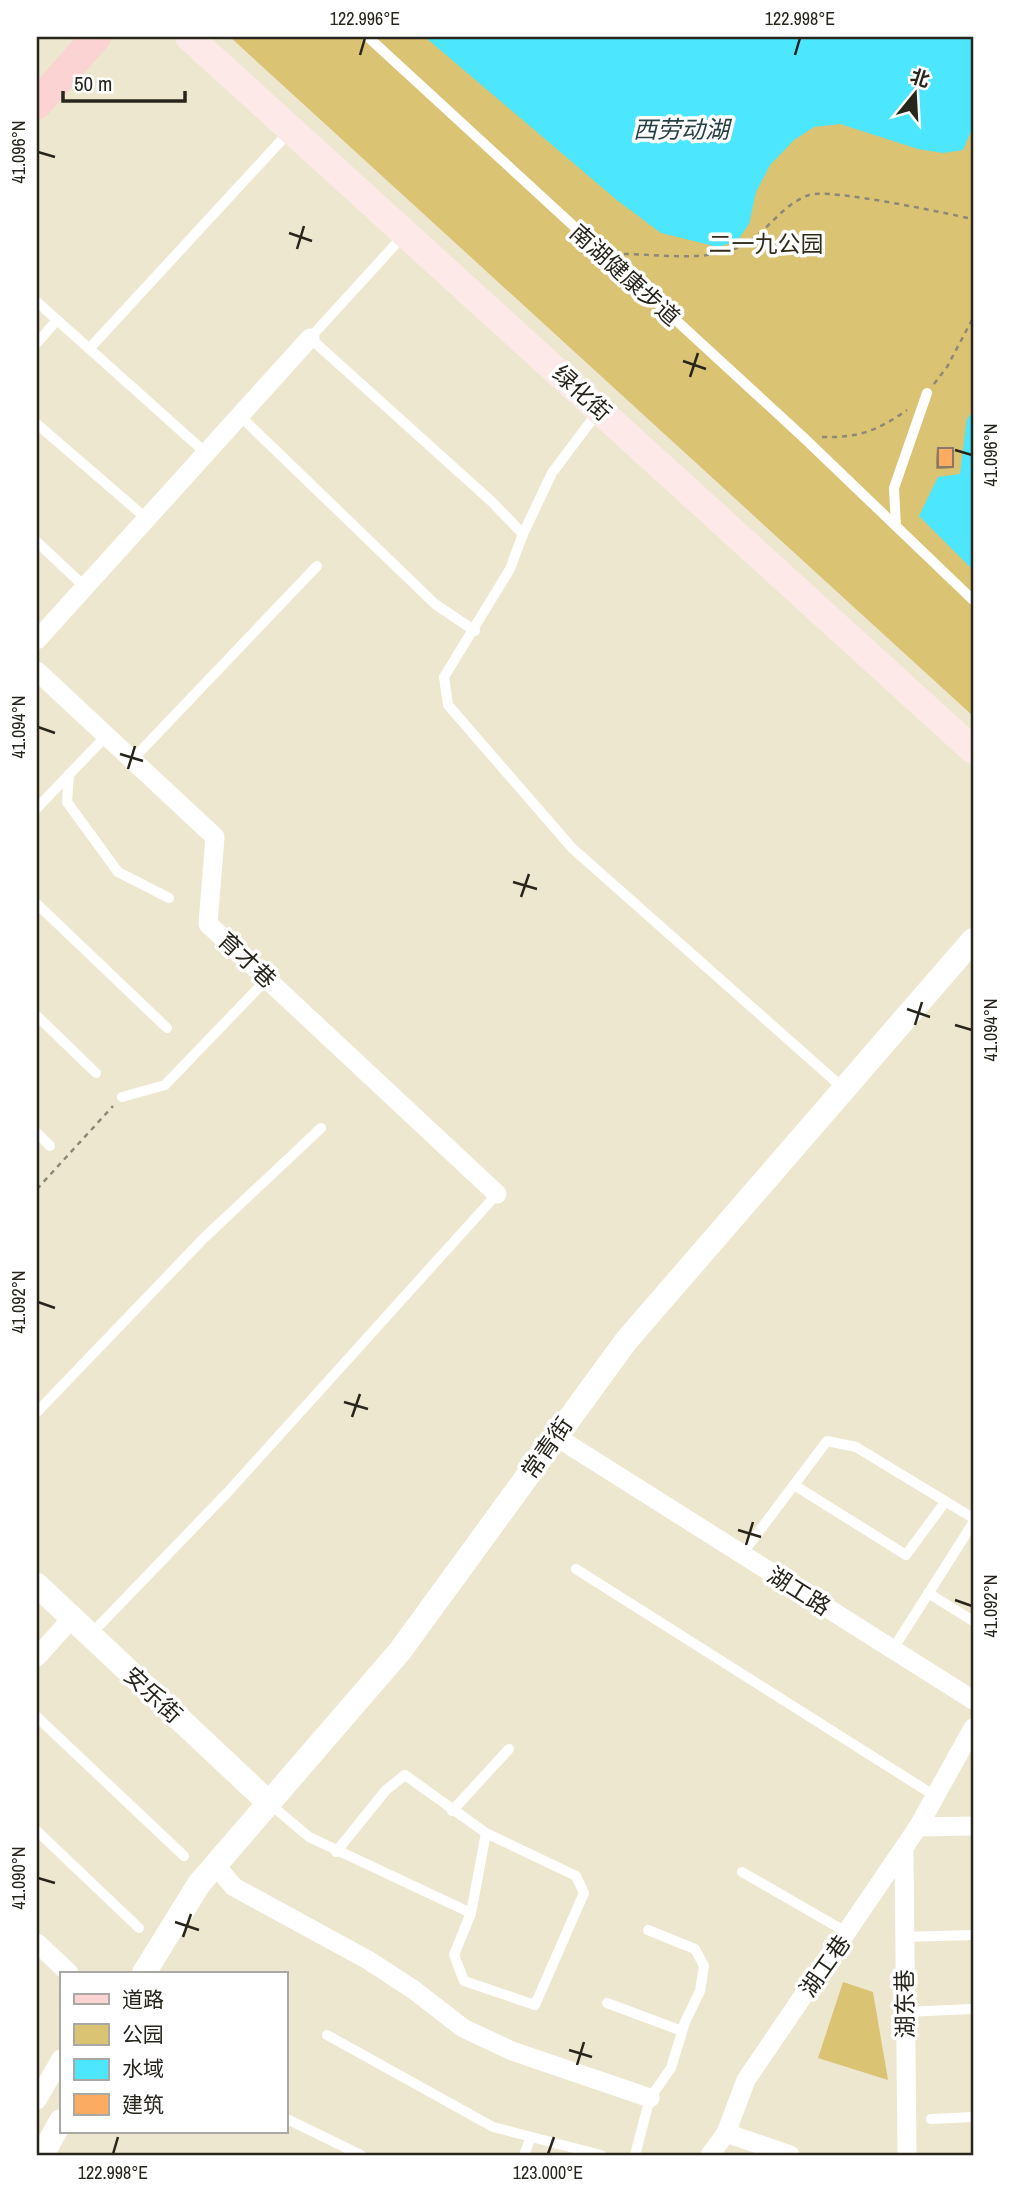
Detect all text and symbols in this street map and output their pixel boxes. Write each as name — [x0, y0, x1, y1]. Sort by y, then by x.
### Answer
text: 122.996°E — [330, 6, 400, 31]
text: 122.998°E — [765, 6, 835, 31]
scale bar — [63, 60, 186, 104]
north arrow — [880, 60, 950, 130]
text: 北 — [907, 63, 933, 93]
text: 50 m — [74, 69, 112, 98]
water label: 西劳动湖 — [633, 113, 733, 145]
text: 41.096°N — [6, 121, 31, 184]
street label: 南湖健康步道 — [564, 217, 687, 332]
park label: 二一九公园 — [709, 228, 824, 259]
street label: 绿化街 — [546, 358, 618, 427]
text: 41.096°N — [978, 424, 1003, 487]
text: 41.094°N — [6, 696, 31, 759]
street label: 育才巷 — [212, 925, 283, 994]
text: 41.094°N — [978, 999, 1003, 1062]
text: 41.092°N — [6, 1271, 31, 1334]
street label: 常青街 — [514, 1411, 579, 1485]
street label: 湖工路 — [762, 1559, 837, 1622]
text: 41.092°N — [978, 1575, 1003, 1638]
street label: 安乐街 — [118, 1660, 189, 1729]
text: 41.090°N — [6, 1847, 31, 1910]
street label: 湖工巷 — [792, 1929, 857, 2003]
street label: 湖东巷 — [888, 1969, 921, 2039]
legend — [60, 1972, 287, 2132]
text: 道路 — [122, 1985, 164, 2014]
text: 公园 — [122, 2020, 164, 2049]
text: 水域 — [122, 2054, 164, 2083]
text: 建筑 — [122, 2090, 164, 2119]
text: 122.998°E — [78, 2160, 148, 2185]
text: 123.000°E — [513, 2160, 583, 2185]

